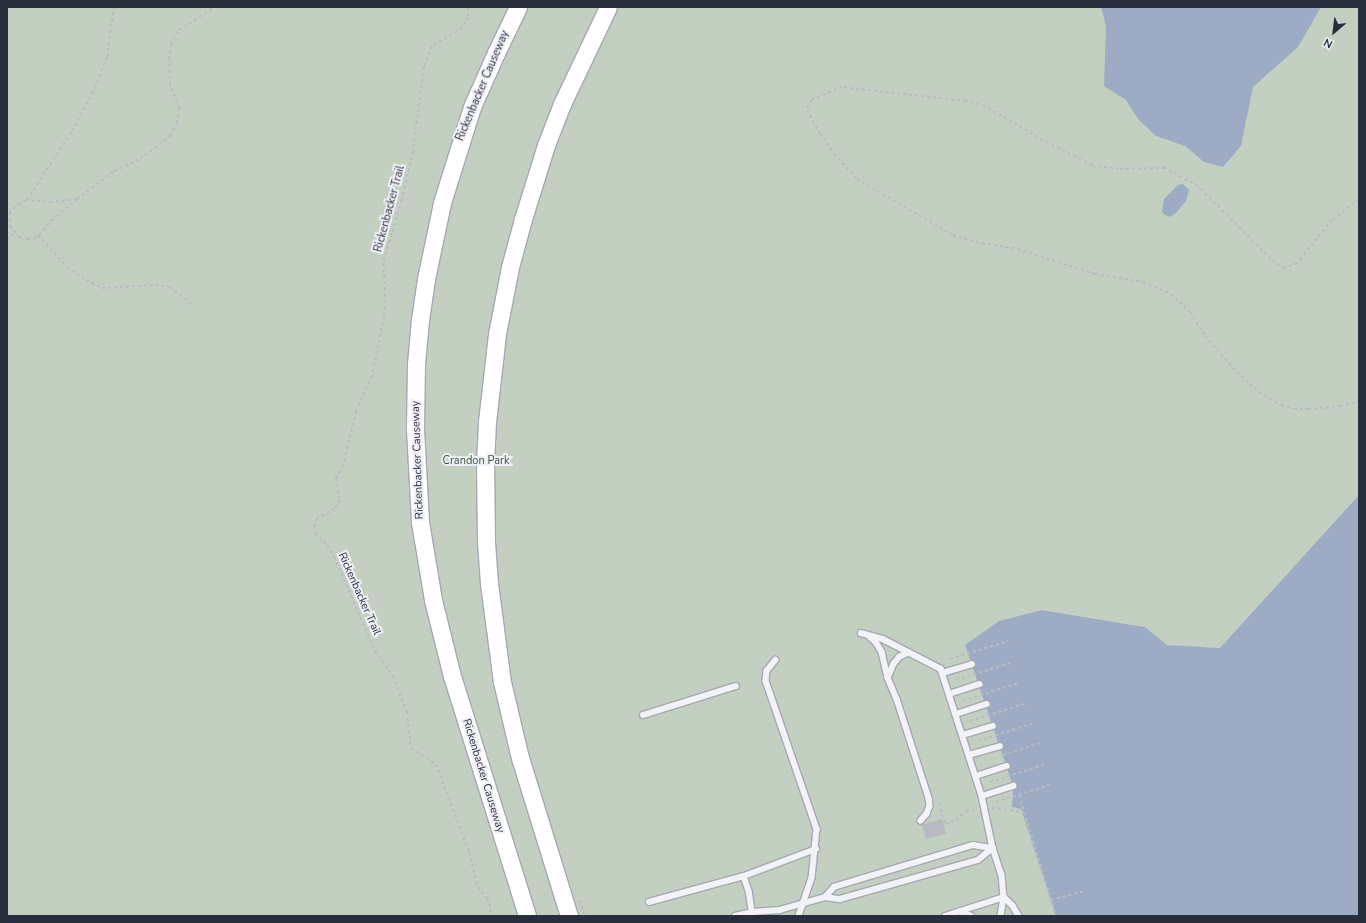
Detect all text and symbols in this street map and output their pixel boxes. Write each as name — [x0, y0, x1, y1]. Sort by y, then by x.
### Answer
north arrow — [1314, 12, 1354, 52]
street label: Rickenbacker Causeway — [454, 29, 512, 143]
text: N — [1321, 34, 1335, 52]
street label: Rickenbacker Trail — [372, 164, 408, 254]
street label: Rickenbacker Causeway — [409, 400, 427, 520]
park label: Crandon Park — [443, 454, 509, 468]
street label: Rickenbacker Trail — [335, 551, 383, 637]
street label: Rickenbacker Causeway — [459, 717, 507, 835]

